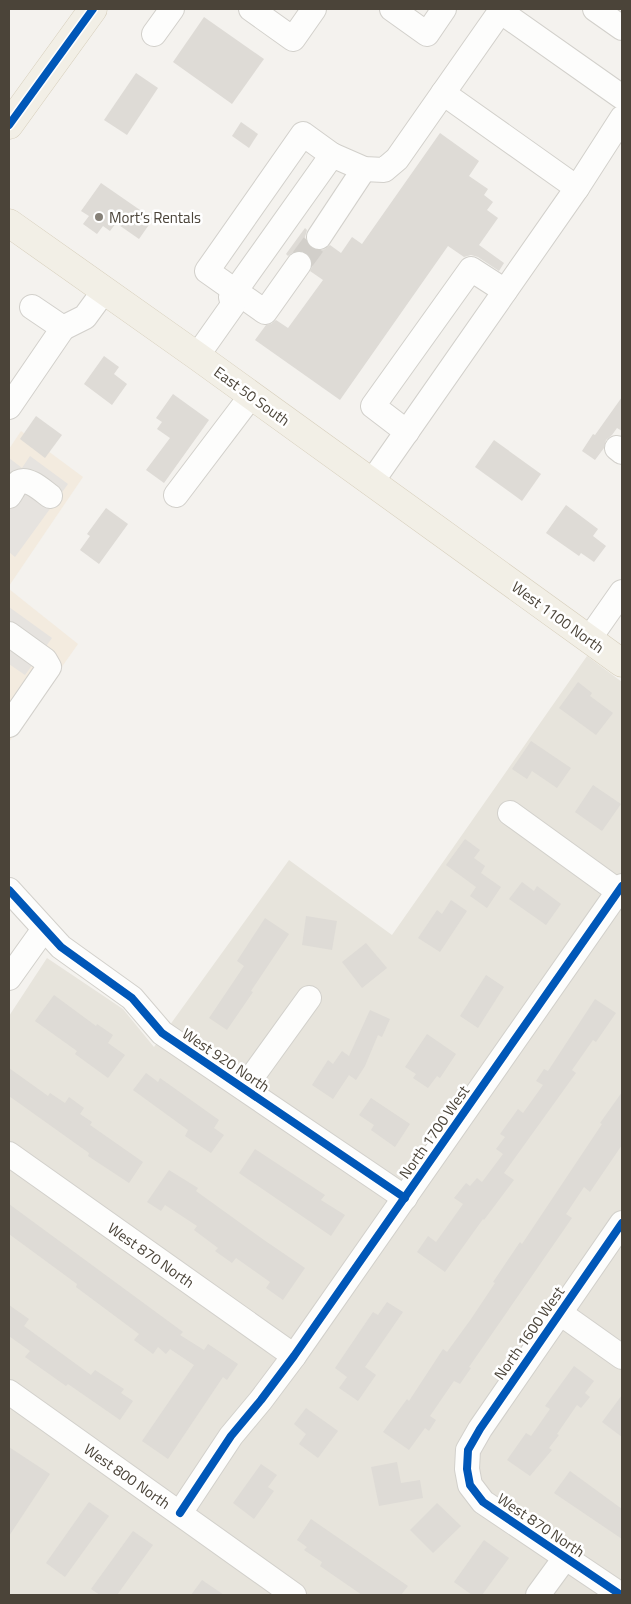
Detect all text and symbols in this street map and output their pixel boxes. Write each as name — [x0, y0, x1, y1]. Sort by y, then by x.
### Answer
place label: Mort’s Rentals — [109, 206, 201, 229]
marker: Mort’s Rentals — [93, 211, 105, 223]
street label: East 50 South — [209, 361, 295, 431]
street label: West 1100 North — [507, 576, 609, 658]
street label: West 920 North — [178, 1022, 274, 1098]
street label: North 1700 West — [393, 1080, 475, 1183]
street label: West 870 North — [103, 1217, 199, 1293]
street label: North 1600 West — [488, 1281, 570, 1384]
street label: West 800 North — [79, 1438, 175, 1514]
street label: West 870 North — [493, 1487, 589, 1563]

